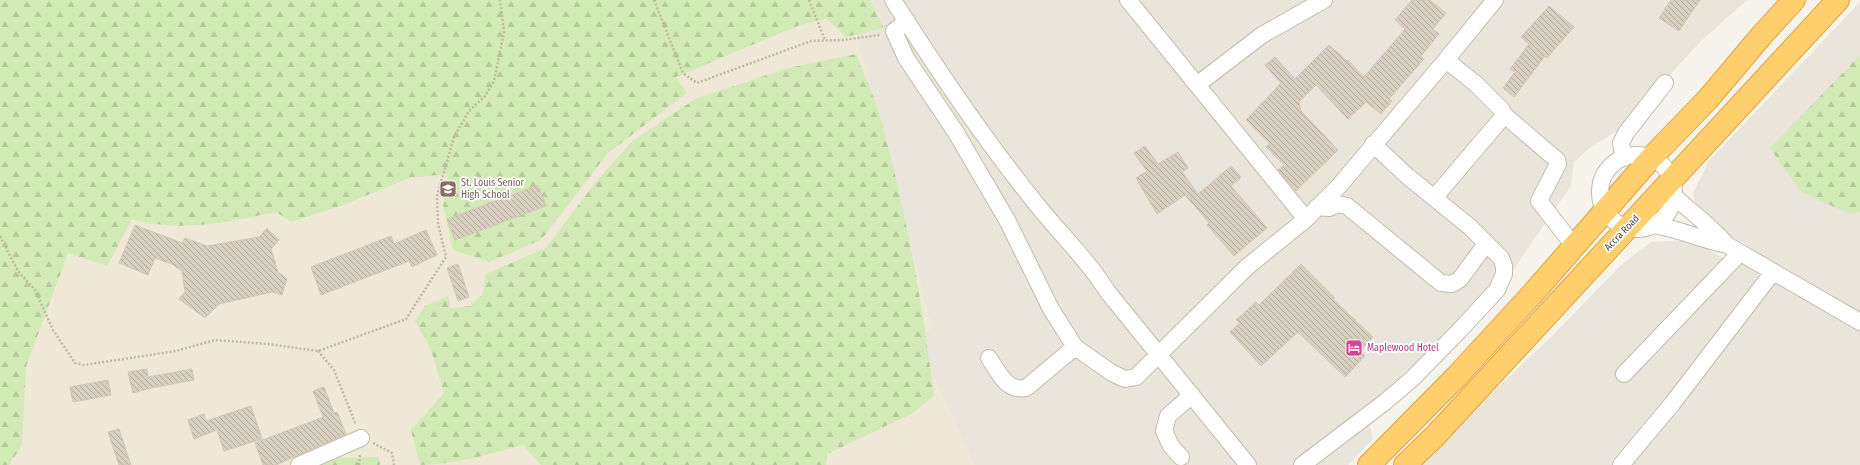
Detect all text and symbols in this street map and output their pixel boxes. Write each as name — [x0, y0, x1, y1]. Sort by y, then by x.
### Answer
place label: St. Louis Senior High School — [461, 177, 525, 201]
school or university icon: St. Louis Senior High School — [438, 179, 458, 199]
street label: Accra Road — [1602, 213, 1642, 253]
hotel icon: Maplewood Hotel — [1344, 338, 1364, 358]
place label: Maplewood Hotel — [1367, 342, 1439, 354]

